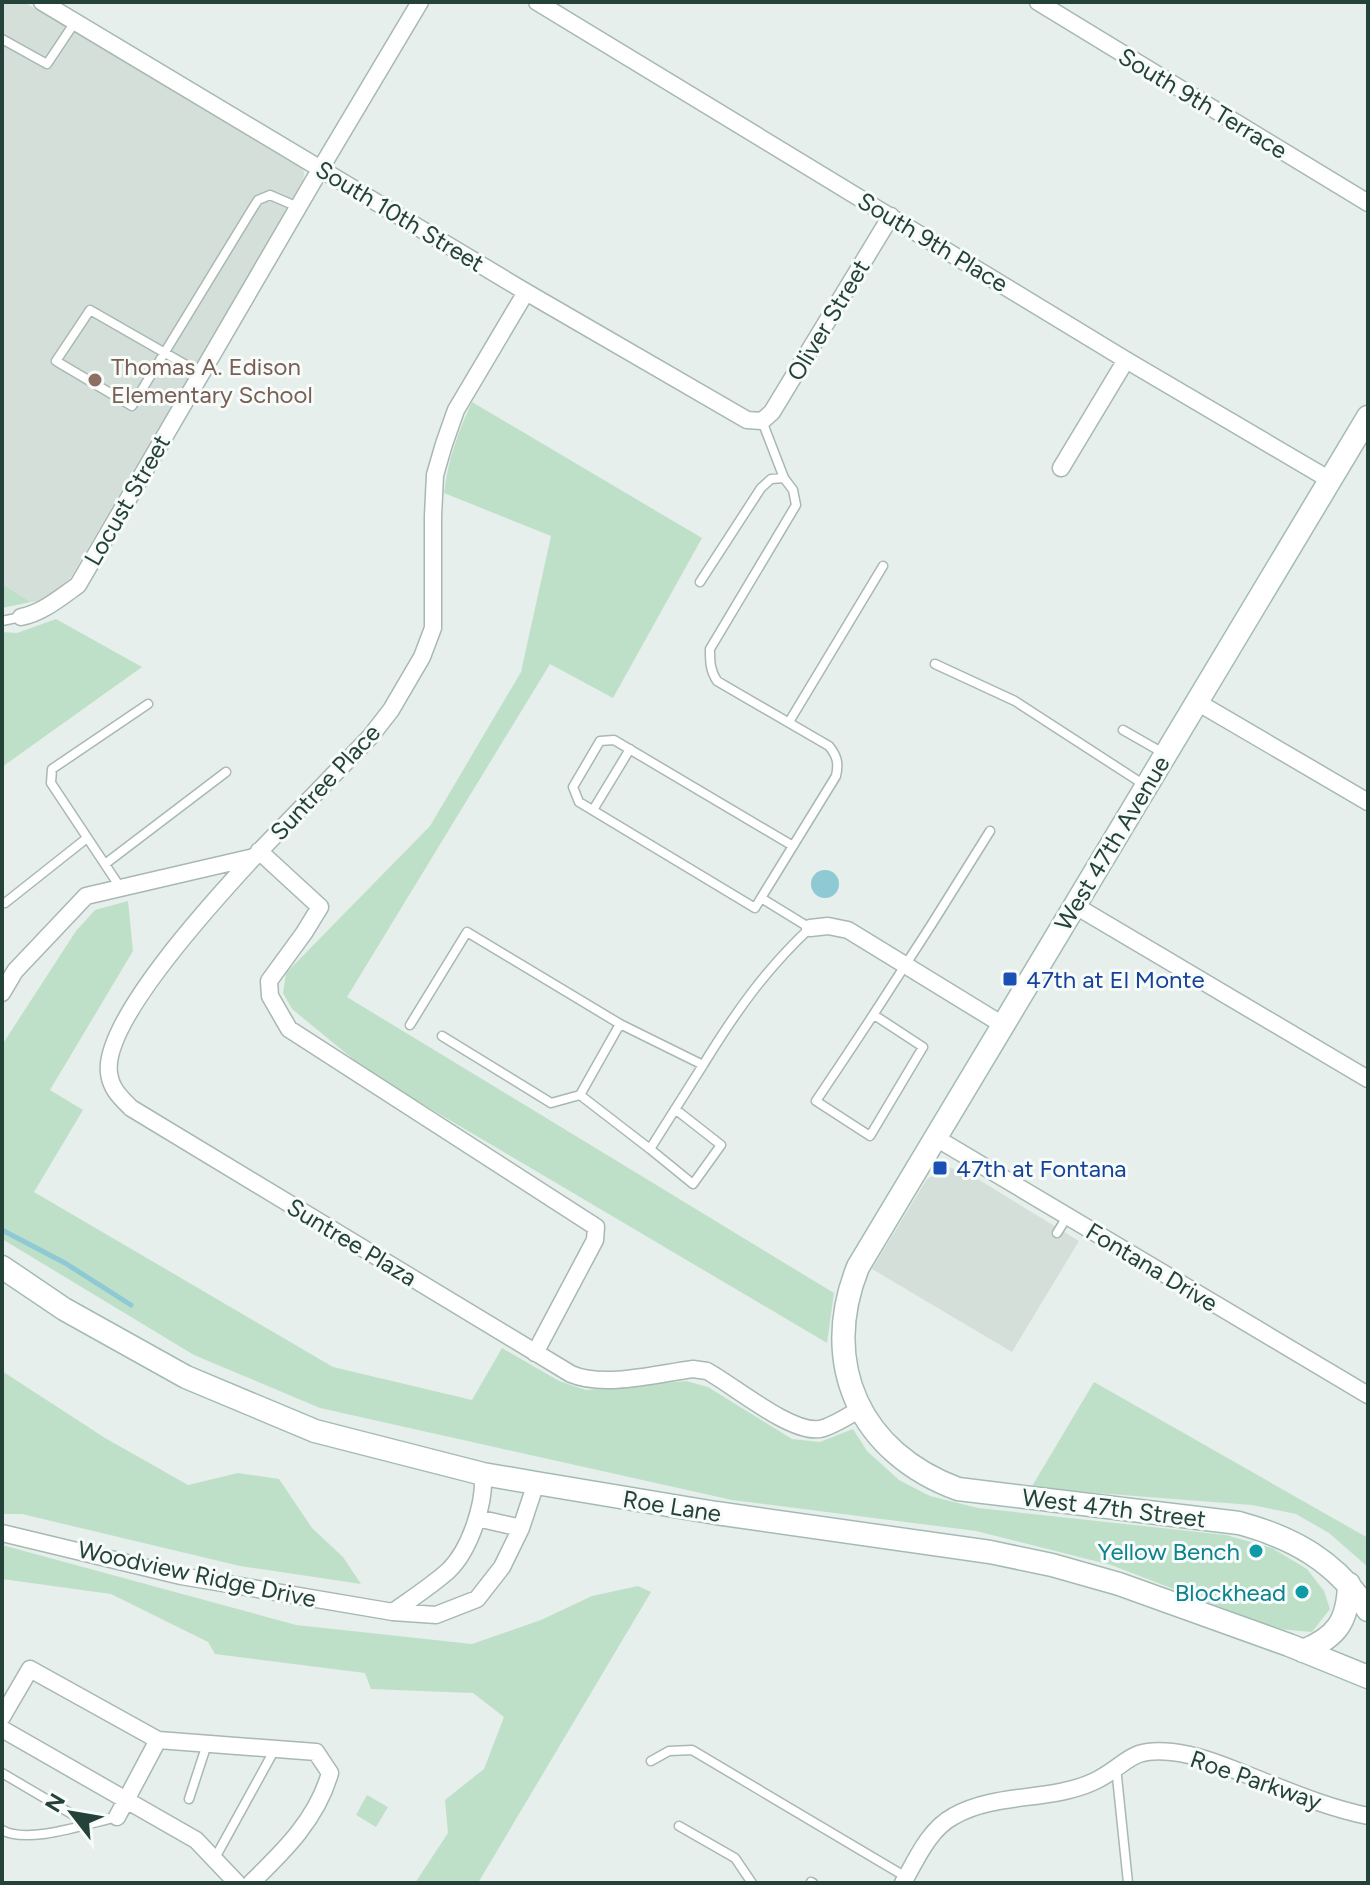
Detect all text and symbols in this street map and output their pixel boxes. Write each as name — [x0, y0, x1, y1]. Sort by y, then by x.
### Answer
street label: South 9th Terrace — [1113, 41, 1293, 165]
street label: South 10th Street — [311, 154, 489, 278]
street label: South 9th Place — [853, 186, 1013, 298]
street label: Oliver Street — [781, 254, 875, 386]
place label: Thomas A. Edison Elementary School — [111, 352, 313, 409]
marker: Thomas A. Edison Elementary School — [86, 371, 104, 389]
street label: Locust Street — [78, 429, 176, 571]
street label: Suntree Place — [264, 718, 386, 846]
street label: West 47th Avenue — [1048, 750, 1176, 936]
place label: 47th at El Monte — [1026, 965, 1205, 994]
marker: 47th at El Monte — [1001, 970, 1019, 988]
place label: 47th at Fontana — [956, 1154, 1127, 1183]
marker: 47th at Fontana — [931, 1159, 949, 1177]
street label: Suntree Plaza — [282, 1192, 422, 1292]
street label: Fontana Drive — [1081, 1216, 1223, 1318]
street label: West 47th Street — [1021, 1482, 1207, 1534]
street label: Roe Lane — [621, 1484, 723, 1528]
street label: Woodview Ridge Drive — [75, 1535, 319, 1613]
place label: Yellow Bench — [1097, 1537, 1240, 1566]
marker: Yellow Bench — [1247, 1542, 1265, 1560]
place label: Blockhead — [1175, 1578, 1286, 1607]
marker: Blockhead — [1293, 1583, 1311, 1601]
street label: Roe Parkway — [1187, 1744, 1326, 1816]
north arrow — [32, 1773, 112, 1853]
text: N — [39, 1789, 71, 1817]

